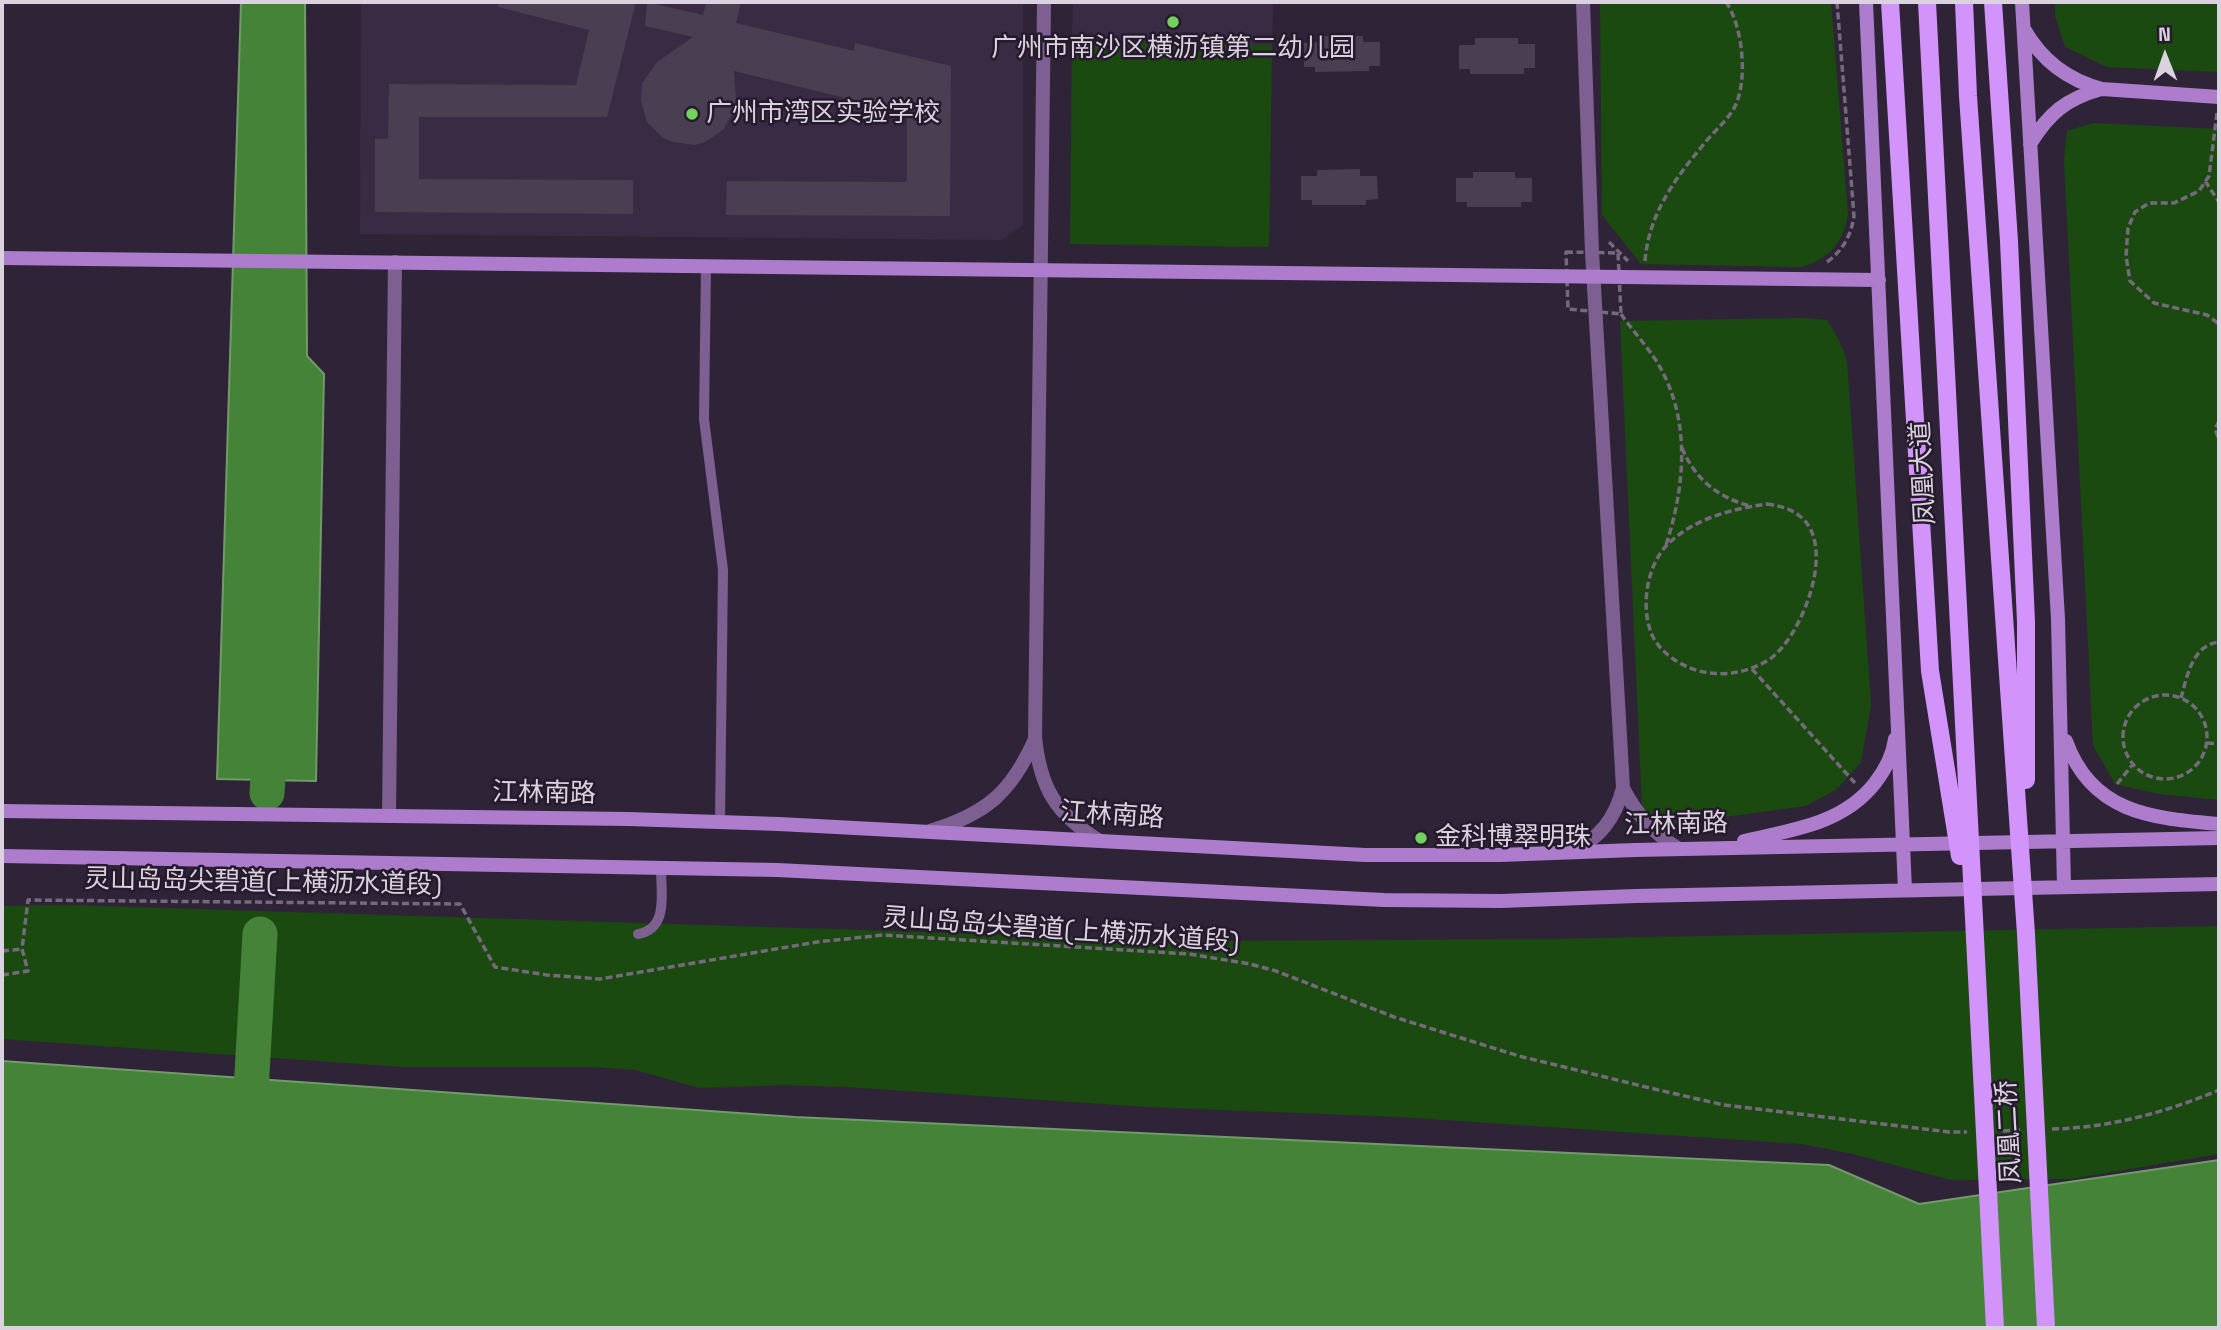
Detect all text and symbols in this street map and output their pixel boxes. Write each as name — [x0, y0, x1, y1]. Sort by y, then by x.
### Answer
marker: 广州市南沙区横沥镇第二幼儿园 — [1165, 14, 1181, 30]
north arrow — [2130, 21, 2200, 91]
text: N — [2158, 22, 2171, 47]
place label: 广州市南沙区横沥镇第二幼儿园 — [991, 33, 1355, 65]
place label: 广州市湾区实验学校 — [706, 98, 940, 130]
marker: 广州市湾区实验学校 — [684, 106, 700, 122]
street label: 凤凰大道 — [1906, 420, 1942, 526]
street label: 江林南路 — [492, 777, 596, 811]
street label: 江林南路 — [1059, 797, 1165, 835]
street label: 江林南路 — [1624, 808, 1728, 842]
place label: 金科博翠明珠 — [1435, 822, 1591, 854]
marker: 金科博翠明珠 — [1413, 830, 1429, 846]
street label: 灵山岛岛尖碧道(上横沥水道段) — [84, 864, 442, 902]
street label: 灵山岛岛尖碧道(上横沥水道段) — [882, 903, 1240, 959]
street label: 凤凰二桥 — [1992, 1079, 2028, 1185]

